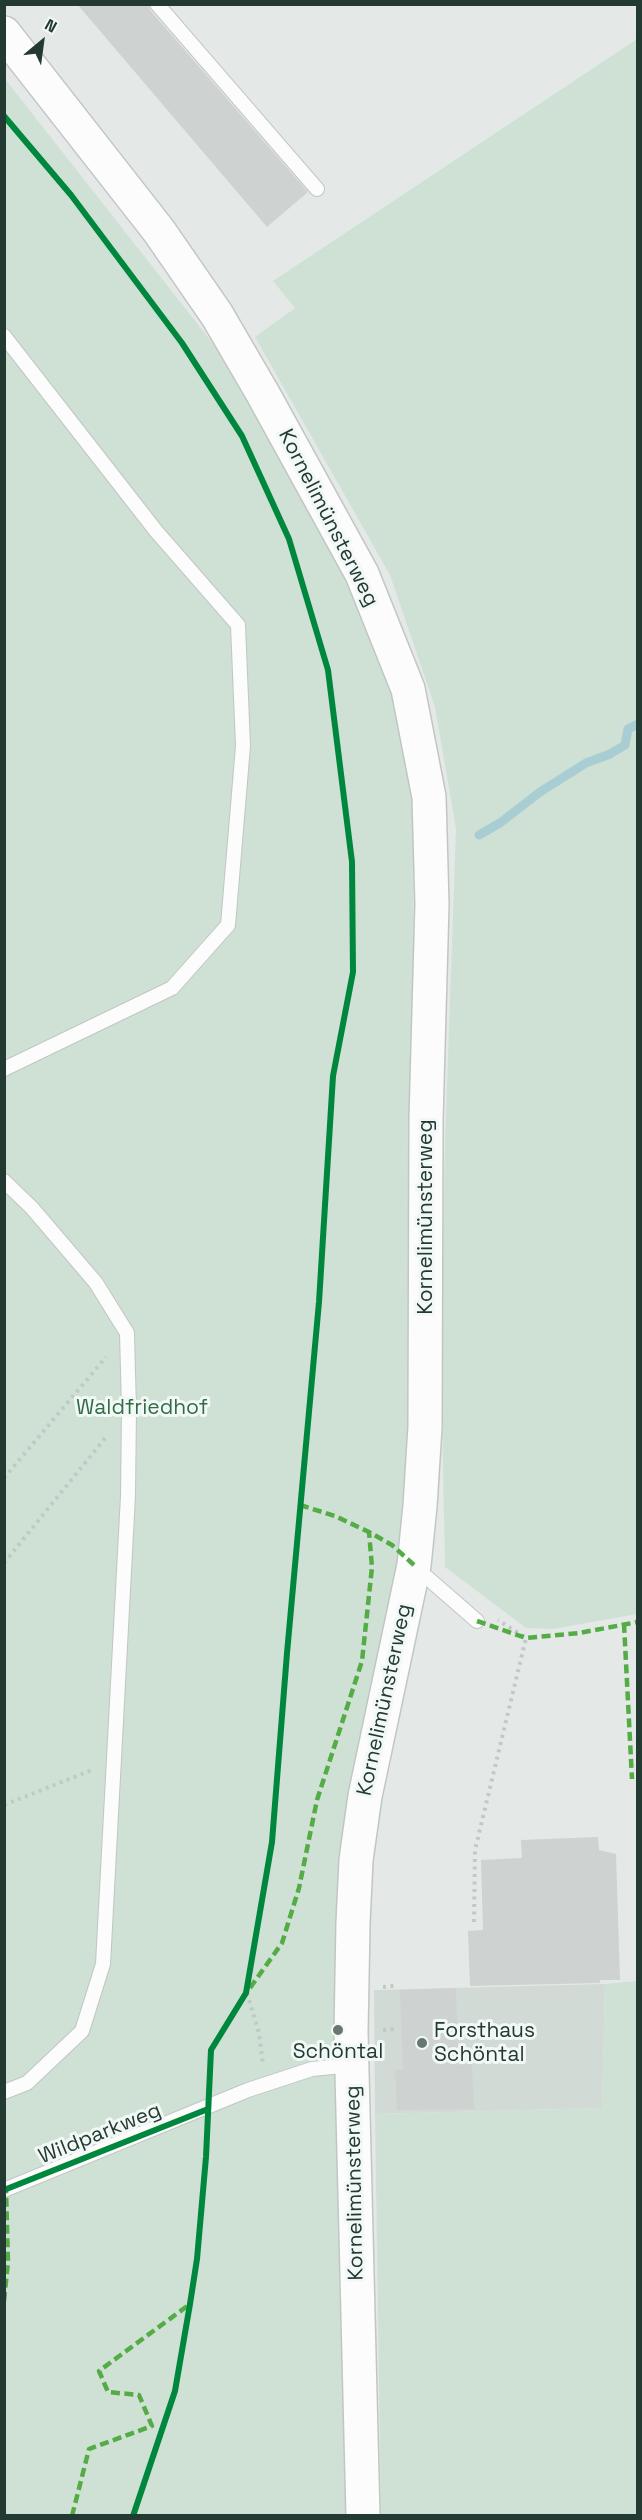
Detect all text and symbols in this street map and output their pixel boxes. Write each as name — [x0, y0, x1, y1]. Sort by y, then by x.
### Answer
north arrow — [12, 12, 72, 72]
text: N — [41, 14, 61, 38]
street label: Kornelimünsterweg — [272, 425, 384, 611]
street label: Kornelimünsterweg — [413, 1119, 439, 1315]
park label: Waldfriedhof — [76, 1395, 208, 1421]
street label: Kornelimünsterweg — [352, 1602, 418, 1798]
place label: Forsthaus Schöntal — [434, 2018, 535, 2068]
marker: Schöntal — [331, 2023, 345, 2037]
marker: Forsthaus Schöntal — [415, 2036, 429, 2050]
place label: Schöntal — [293, 2039, 383, 2065]
street label: Kornelimünsterweg — [341, 2085, 369, 2281]
street label: Wildparkweg — [35, 2098, 165, 2170]

